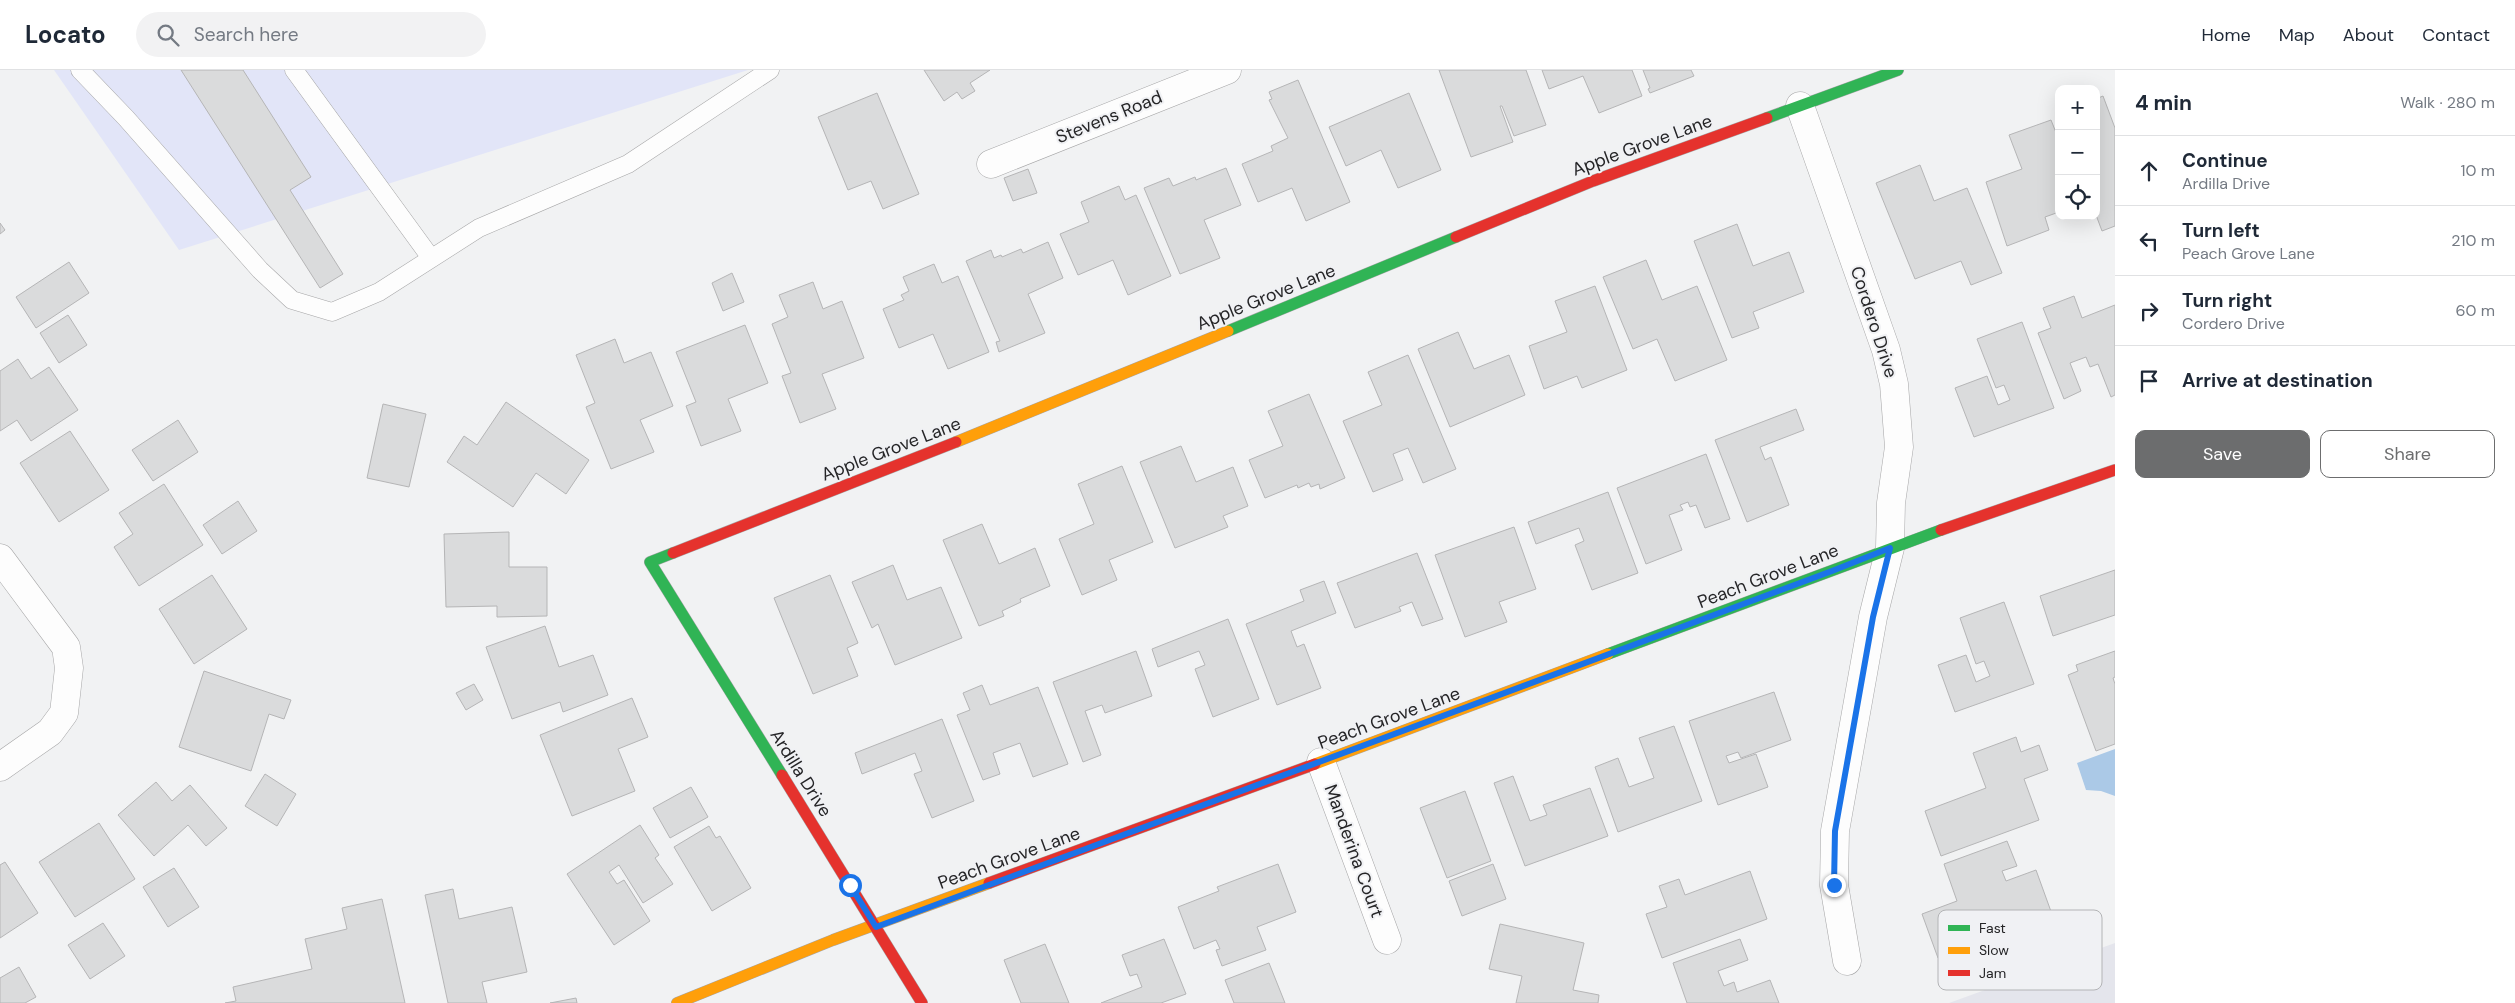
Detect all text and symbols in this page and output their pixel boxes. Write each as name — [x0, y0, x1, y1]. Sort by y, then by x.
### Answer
search box — [136, 12, 486, 57]
text: Locato — [25, 19, 106, 50]
icon: search — [154, 21, 182, 49]
text: Search here — [194, 22, 299, 47]
text: Home — [2201, 23, 2251, 47]
text: Map — [2279, 23, 2315, 47]
text: About — [2343, 23, 2394, 47]
text: Contact — [2422, 23, 2490, 47]
street label: Stevens Road — [1052, 85, 1166, 149]
map controls — [2055, 85, 2100, 220]
button: + — [2055, 85, 2100, 130]
text: 4 min — [2135, 89, 2192, 117]
text: Walk · 280 m — [2400, 92, 2495, 113]
street label: Apple Grove Lane — [1569, 108, 1715, 182]
button: − — [2055, 130, 2100, 175]
text: Continue — [2182, 148, 2268, 173]
icon: ahead — [2135, 157, 2163, 185]
text: 10 m — [2461, 160, 2495, 181]
text: Ardilla Drive — [2182, 173, 2270, 194]
button: locate — [2055, 175, 2100, 220]
text: Turn left — [2182, 218, 2260, 243]
icon: left — [2135, 227, 2163, 255]
text: 210 m — [2451, 230, 2495, 251]
text: Peach Grove Lane — [2182, 243, 2315, 264]
street label: Apple Grove Lane — [1193, 258, 1339, 336]
street label: Cordero Drive — [1845, 263, 1903, 381]
text: Turn right — [2182, 288, 2272, 313]
icon: right — [2135, 297, 2163, 325]
text: 60 m — [2455, 300, 2495, 321]
text: Cordero Drive — [2182, 313, 2285, 334]
icon: arrive — [2135, 367, 2163, 395]
text: Arrive at destination — [2182, 368, 2373, 393]
street label: Apple Grove Lane — [818, 411, 964, 487]
button: Save — [2135, 430, 2310, 478]
button: Share — [2320, 430, 2495, 478]
street label: Peach Grove Lane — [1694, 538, 1842, 614]
street label: Peach Grove Lane — [1315, 681, 1463, 755]
street label: Ardilla Drive — [765, 725, 837, 821]
street label: Manderina Court — [1319, 781, 1389, 921]
street label: Peach Grove Lane — [935, 821, 1083, 895]
route start — [839, 874, 862, 897]
route end — [1823, 874, 1846, 897]
legend — [1938, 910, 2102, 990]
text: Fast — [1979, 919, 2006, 937]
text: Slow — [1979, 941, 2009, 959]
text: Jam — [1979, 964, 2006, 982]

